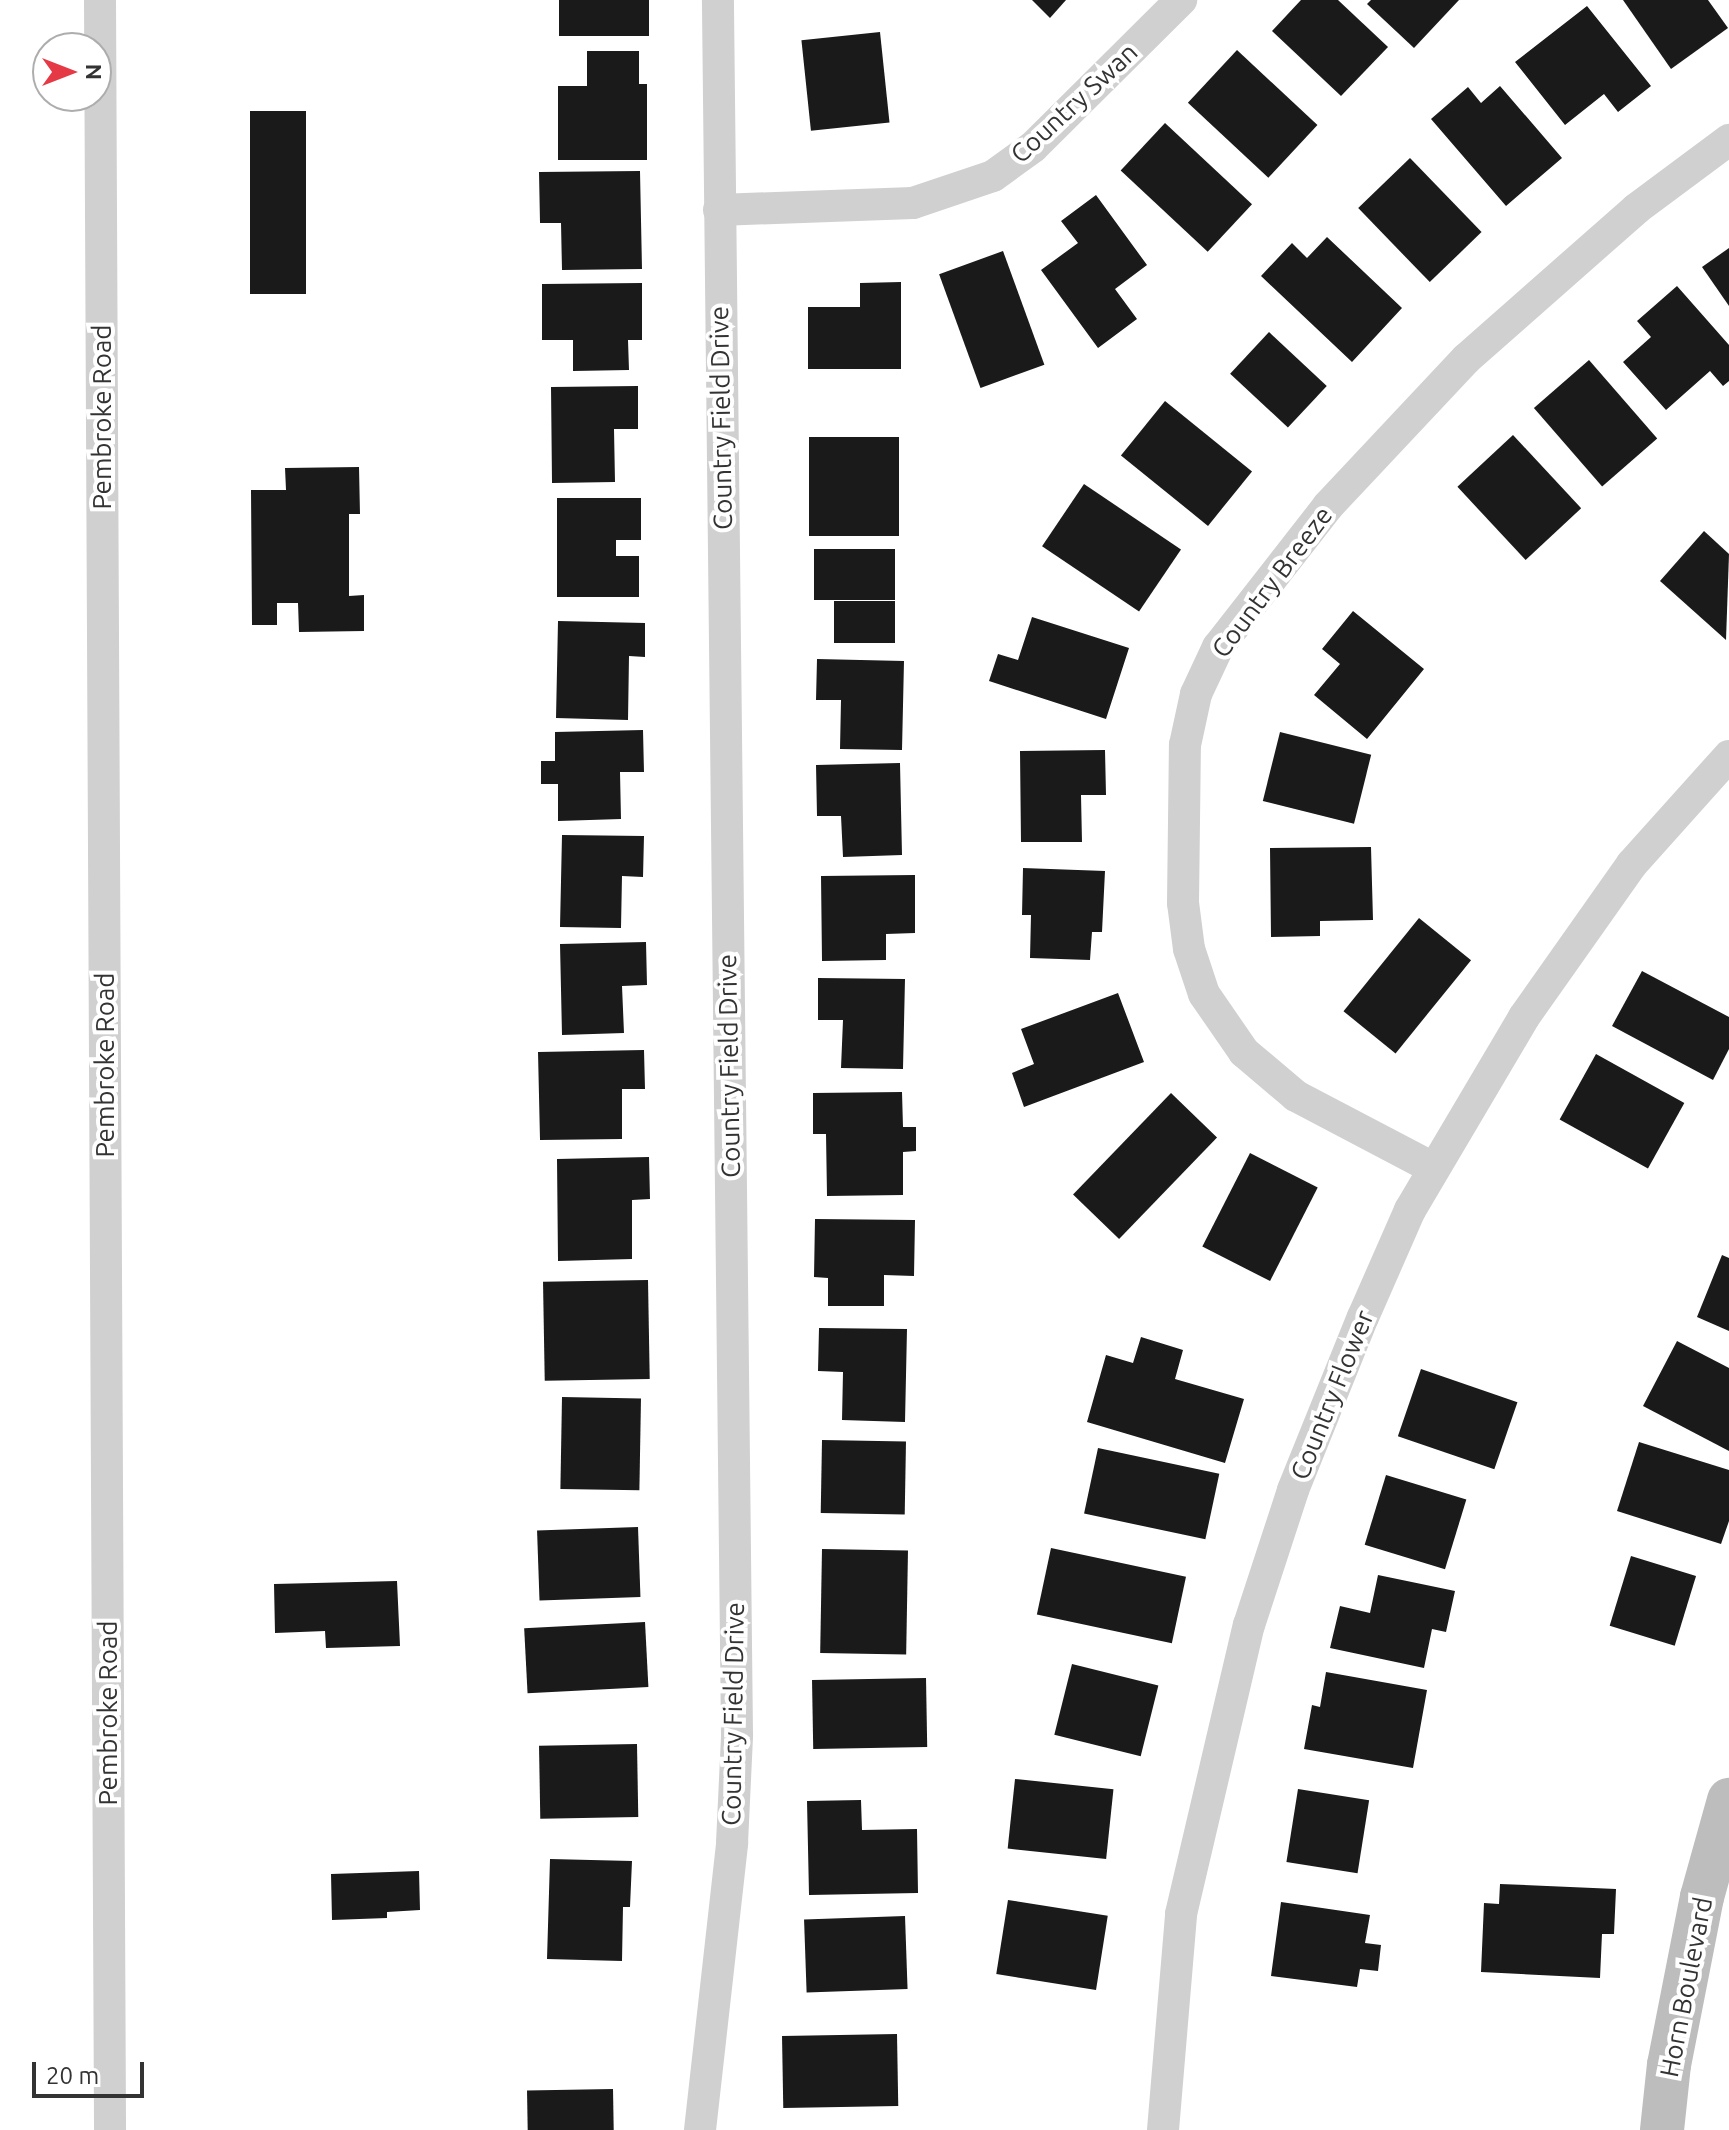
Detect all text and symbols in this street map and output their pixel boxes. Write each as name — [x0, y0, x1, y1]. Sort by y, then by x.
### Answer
north arrow — [32, 32, 112, 112]
street label: Country Swan — [1004, 36, 1144, 170]
text: N — [82, 64, 107, 80]
street label: Country Field Drive — [703, 306, 739, 530]
street label: Pembroke Road — [86, 325, 118, 509]
street label: Country Breeze — [1205, 500, 1339, 664]
street label: Country Field Drive — [711, 954, 747, 1178]
street label: Pembroke Road — [89, 973, 121, 1157]
street label: Country Flower — [1284, 1306, 1380, 1484]
street label: Country Field Drive — [715, 1602, 751, 1826]
street label: Pembroke Road — [92, 1621, 124, 1805]
street label: Horn Boulevard — [1653, 1894, 1719, 2080]
scale bar — [36, 2046, 148, 2096]
text: 20 m — [46, 2062, 99, 2089]

